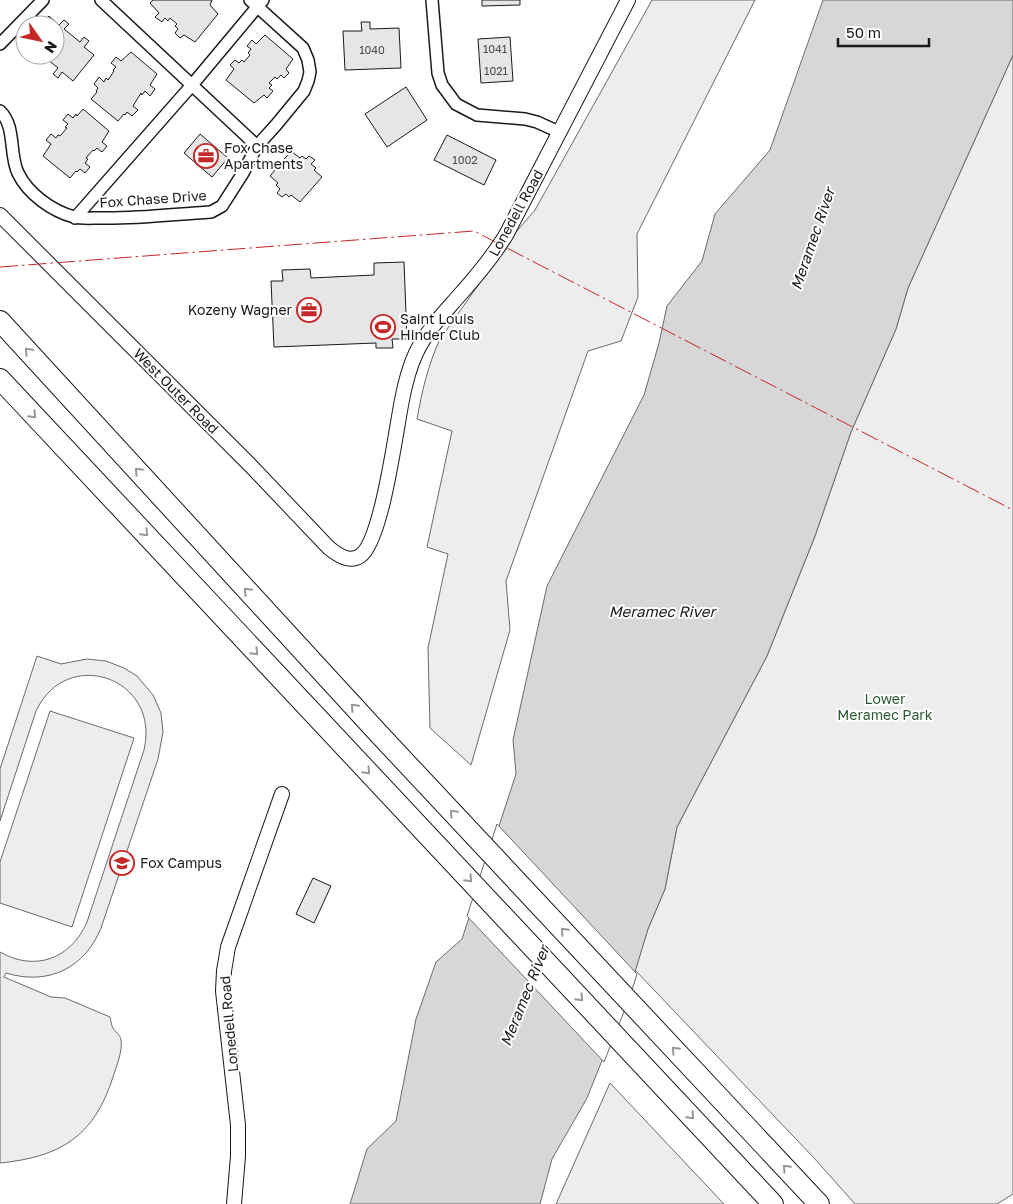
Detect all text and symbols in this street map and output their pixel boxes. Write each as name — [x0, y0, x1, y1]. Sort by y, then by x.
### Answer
north arrow — [15, 15, 65, 65]
scale bar — [838, 15, 929, 47]
text: 50 m — [846, 23, 881, 41]
text: N — [41, 38, 61, 56]
house number: 1041 — [483, 42, 507, 55]
house number: 1040 — [359, 43, 385, 56]
house number: 1021 — [484, 64, 508, 77]
place label: Fox Chase Apartments — [224, 139, 303, 172]
office icon: Fox Chase Apartments — [193, 143, 219, 169]
house number: 1002 — [452, 153, 478, 166]
street label: Lonedell Road — [485, 166, 546, 259]
water label: Meramec River — [786, 183, 839, 292]
street label: Fox Chase Drive — [99, 186, 207, 211]
office icon: Kozeny Wagner — [296, 297, 322, 323]
place label: Kozeny Wagner — [188, 301, 293, 318]
place label: Saint Louis Hinder Club — [400, 310, 480, 343]
sports icon: Saint Louis Hinder Club — [370, 314, 396, 340]
street label: West Outer Road — [130, 345, 222, 437]
one-way arrow — [25, 348, 34, 357]
one-way arrow — [27, 409, 36, 418]
one-way arrow — [134, 468, 143, 477]
one-way arrow — [139, 528, 148, 537]
one-way arrow — [244, 587, 253, 596]
water label: Meramec River — [609, 602, 717, 620]
one-way arrow — [250, 647, 259, 656]
park label: Lower Meramec Park — [837, 690, 933, 723]
one-way arrow — [351, 703, 360, 712]
one-way arrow — [361, 765, 370, 774]
one-way arrow — [450, 809, 459, 818]
school or university icon: Fox Campus — [109, 850, 135, 876]
place label: Fox Campus — [140, 854, 222, 871]
one-way arrow — [463, 874, 472, 883]
one-way arrow — [561, 928, 570, 937]
water label: Meramec River — [496, 941, 553, 1048]
street label: Lonedell Road — [216, 975, 241, 1073]
one-way arrow — [574, 992, 583, 1001]
one-way arrow — [672, 1046, 681, 1055]
one-way arrow — [685, 1111, 694, 1120]
one-way arrow — [783, 1165, 792, 1174]

